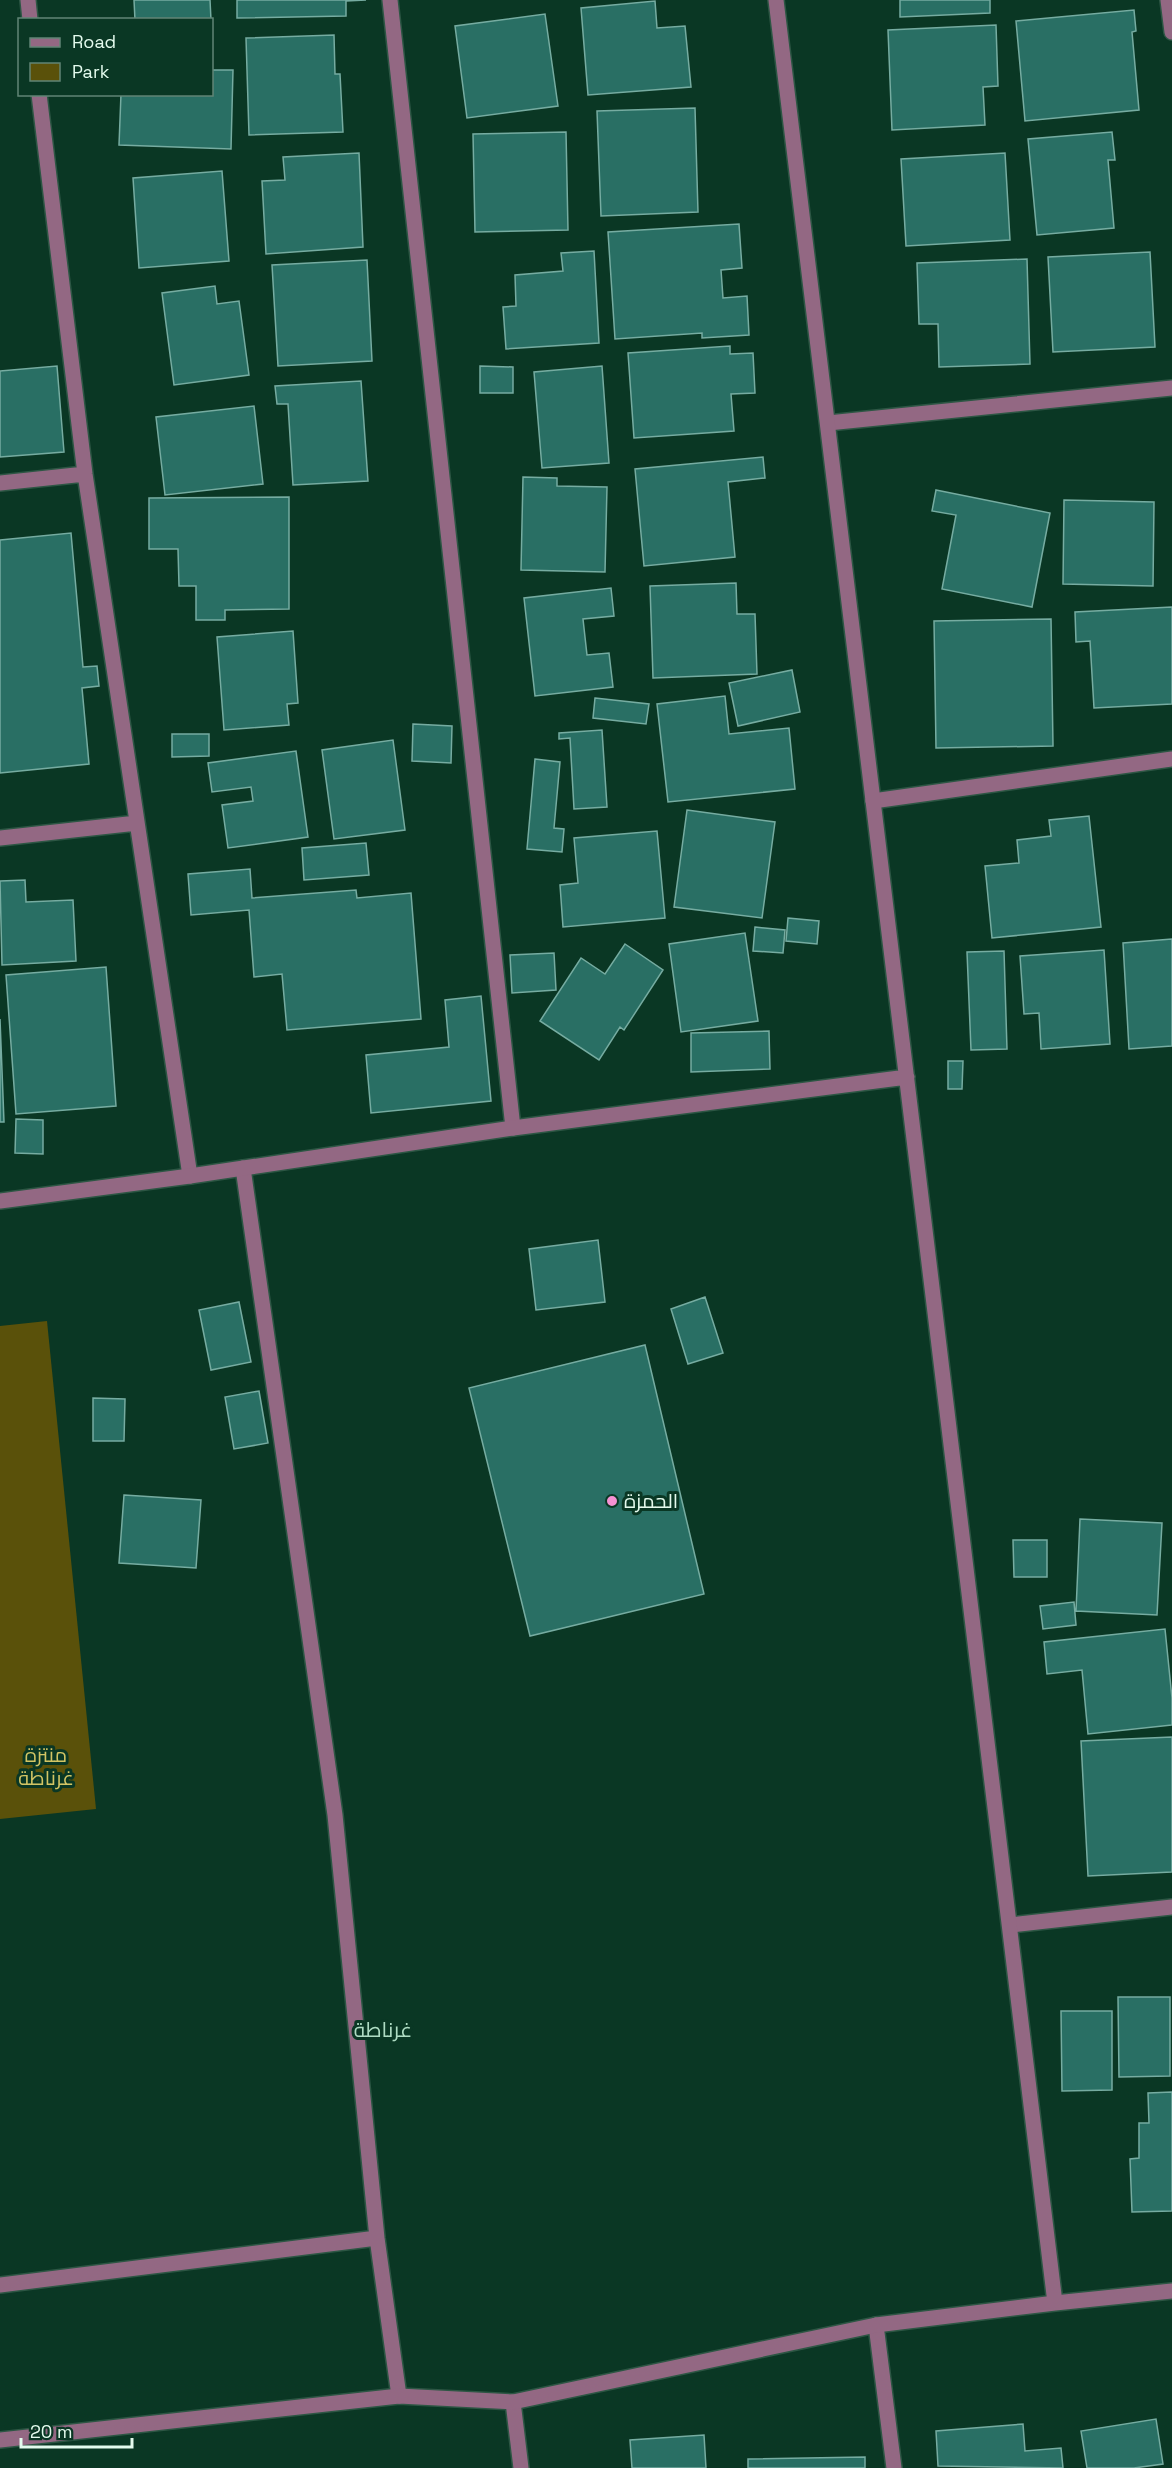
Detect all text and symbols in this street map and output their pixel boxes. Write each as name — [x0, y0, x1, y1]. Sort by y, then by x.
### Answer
legend — [18, 18, 213, 96]
text: Road — [72, 30, 116, 53]
text: Park — [72, 60, 110, 83]
place label: الحمزة — [624, 1488, 678, 1514]
marker: الحمزة — [605, 1494, 619, 1508]
park label: منتزة غرناطة — [18, 1742, 74, 1791]
district label: غرناطة — [354, 2016, 412, 2043]
scale bar — [21, 2411, 132, 2449]
text: 20 m — [30, 2420, 73, 2443]

